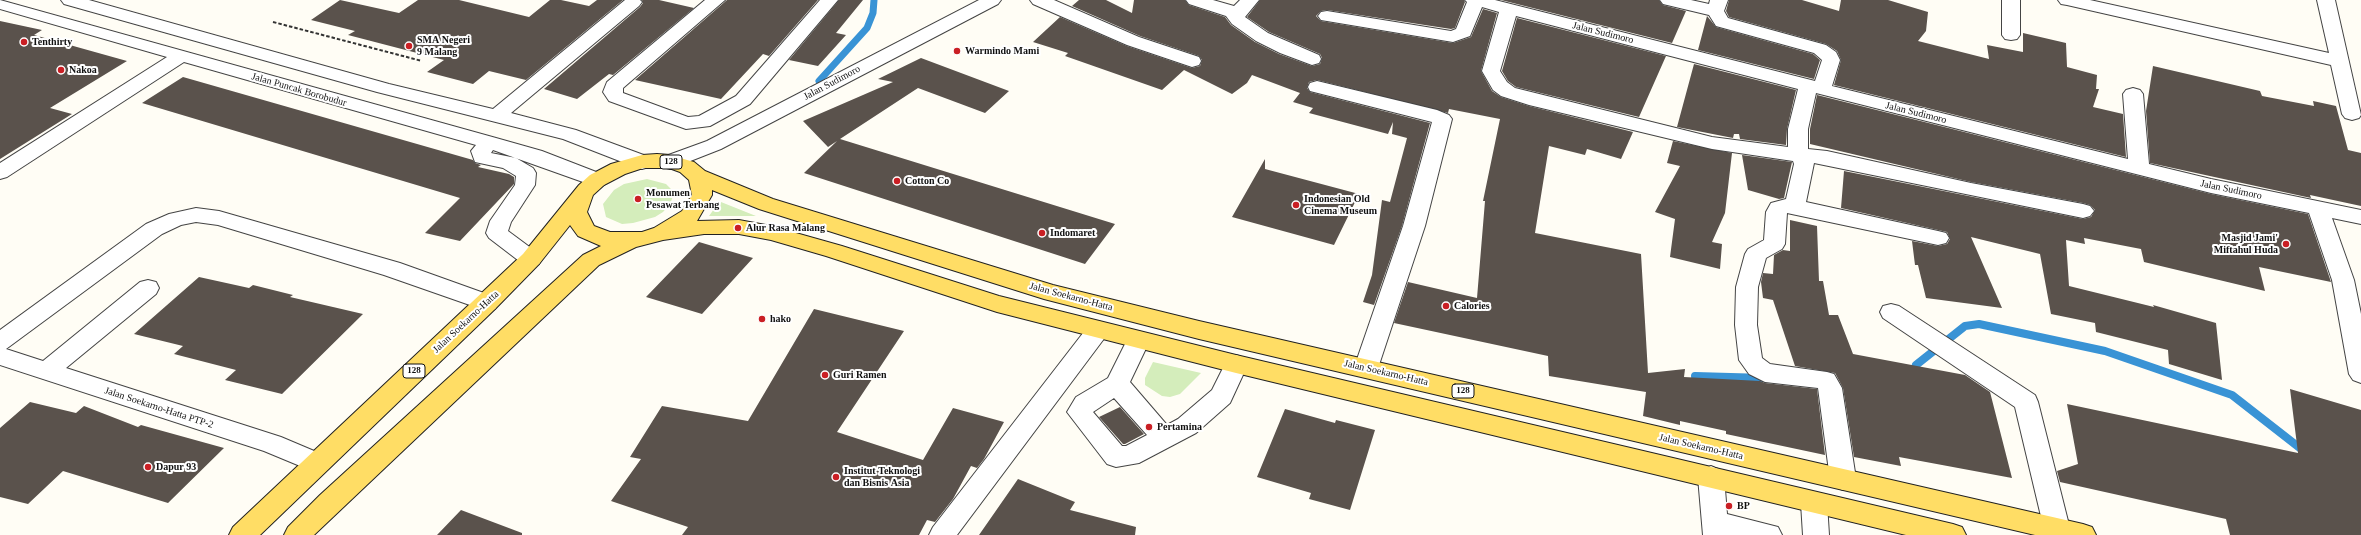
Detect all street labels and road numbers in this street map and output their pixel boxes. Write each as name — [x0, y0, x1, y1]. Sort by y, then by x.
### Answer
street label: Jalan Sudimoro — [1571, 20, 1635, 46]
street label: Jalan Sudimoro — [802, 63, 862, 103]
street label: Jalan Puncak Borobudur — [250, 71, 348, 109]
street label: Jalan Sudimoro — [1884, 100, 1948, 126]
road number: 128 — [660, 155, 682, 169]
street label: Jalan Sudimoro — [2199, 178, 2263, 202]
street label: Jalan Soekarno-Hatta — [1028, 280, 1114, 314]
street label: Jalan Soekarno-Hatta — [431, 288, 501, 356]
street label: Jalan Soekarno-Hatta — [1343, 358, 1429, 388]
road number: 128 — [403, 364, 425, 378]
road number: 128 — [1452, 384, 1474, 398]
street label: Jalan Soekarno-Hatta PTP-2 — [103, 385, 215, 431]
street label: Jalan Soekarno-Hatta — [1658, 432, 1744, 462]

